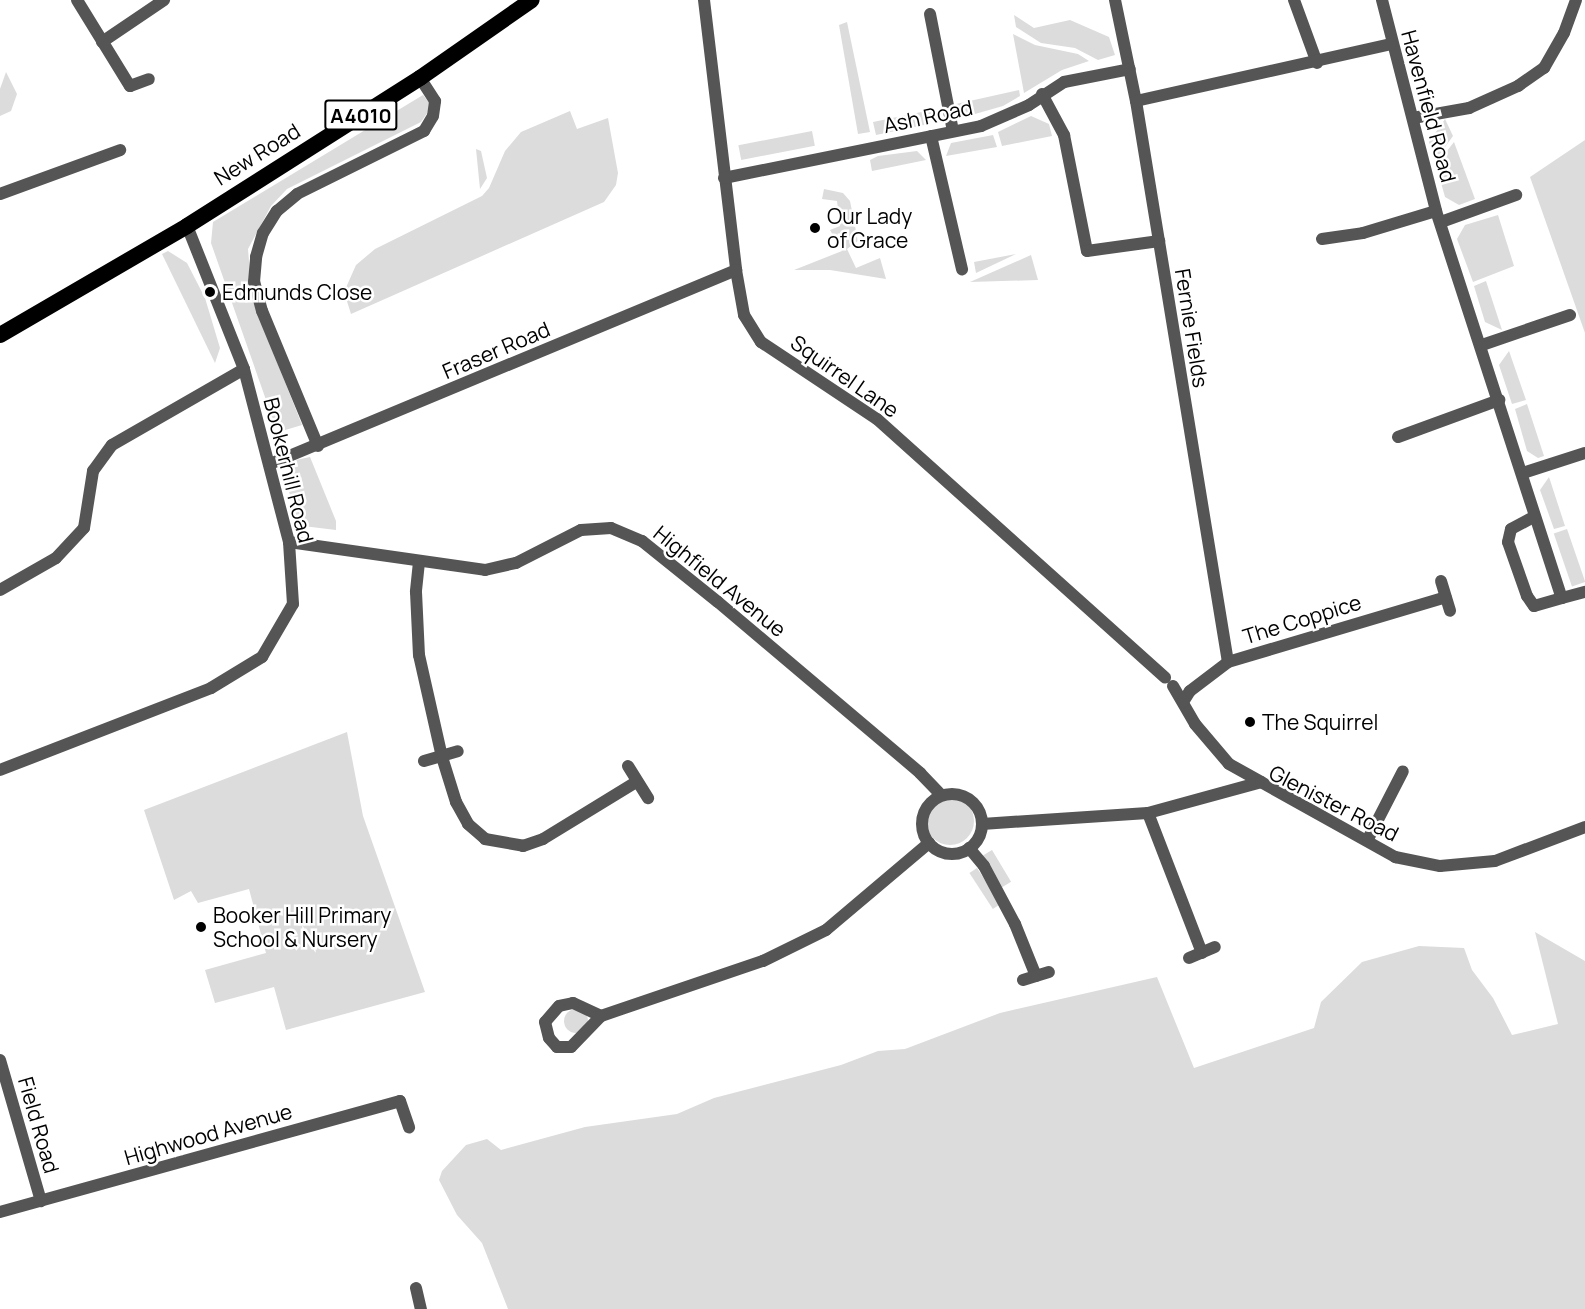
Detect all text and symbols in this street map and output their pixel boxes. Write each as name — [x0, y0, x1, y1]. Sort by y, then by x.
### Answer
street label: Havenfield Road — [1397, 27, 1461, 185]
street label: Ash Road — [881, 94, 975, 138]
road number: A4010 — [324, 98, 398, 132]
street label: New Road — [209, 118, 305, 190]
place label: Our Lady of Grace — [827, 203, 912, 253]
marker: Our Lady of Grace — [808, 221, 822, 235]
street label: Fernie Fields — [1170, 267, 1214, 389]
place label: Edmunds Close — [222, 279, 372, 305]
marker: Edmunds Close — [203, 285, 217, 299]
street label: Fraser Road — [439, 316, 553, 384]
street label: Squirrel Lane — [786, 330, 904, 422]
street label: Bookerhill Road — [259, 395, 319, 545]
street label: Highfield Avenue — [649, 520, 791, 642]
street label: The Coppice — [1240, 589, 1364, 649]
place label: The Squirrel — [1262, 709, 1378, 735]
marker: The Squirrel — [1243, 715, 1257, 729]
street label: Glenister Road — [1265, 760, 1403, 846]
place label: Booker Hill Primary School & Nursery — [213, 902, 391, 952]
marker: Booker Hill Primary School & Nursery — [194, 920, 208, 934]
street label: Field Road — [13, 1074, 65, 1176]
street label: Highwood Avenue — [121, 1098, 295, 1170]

